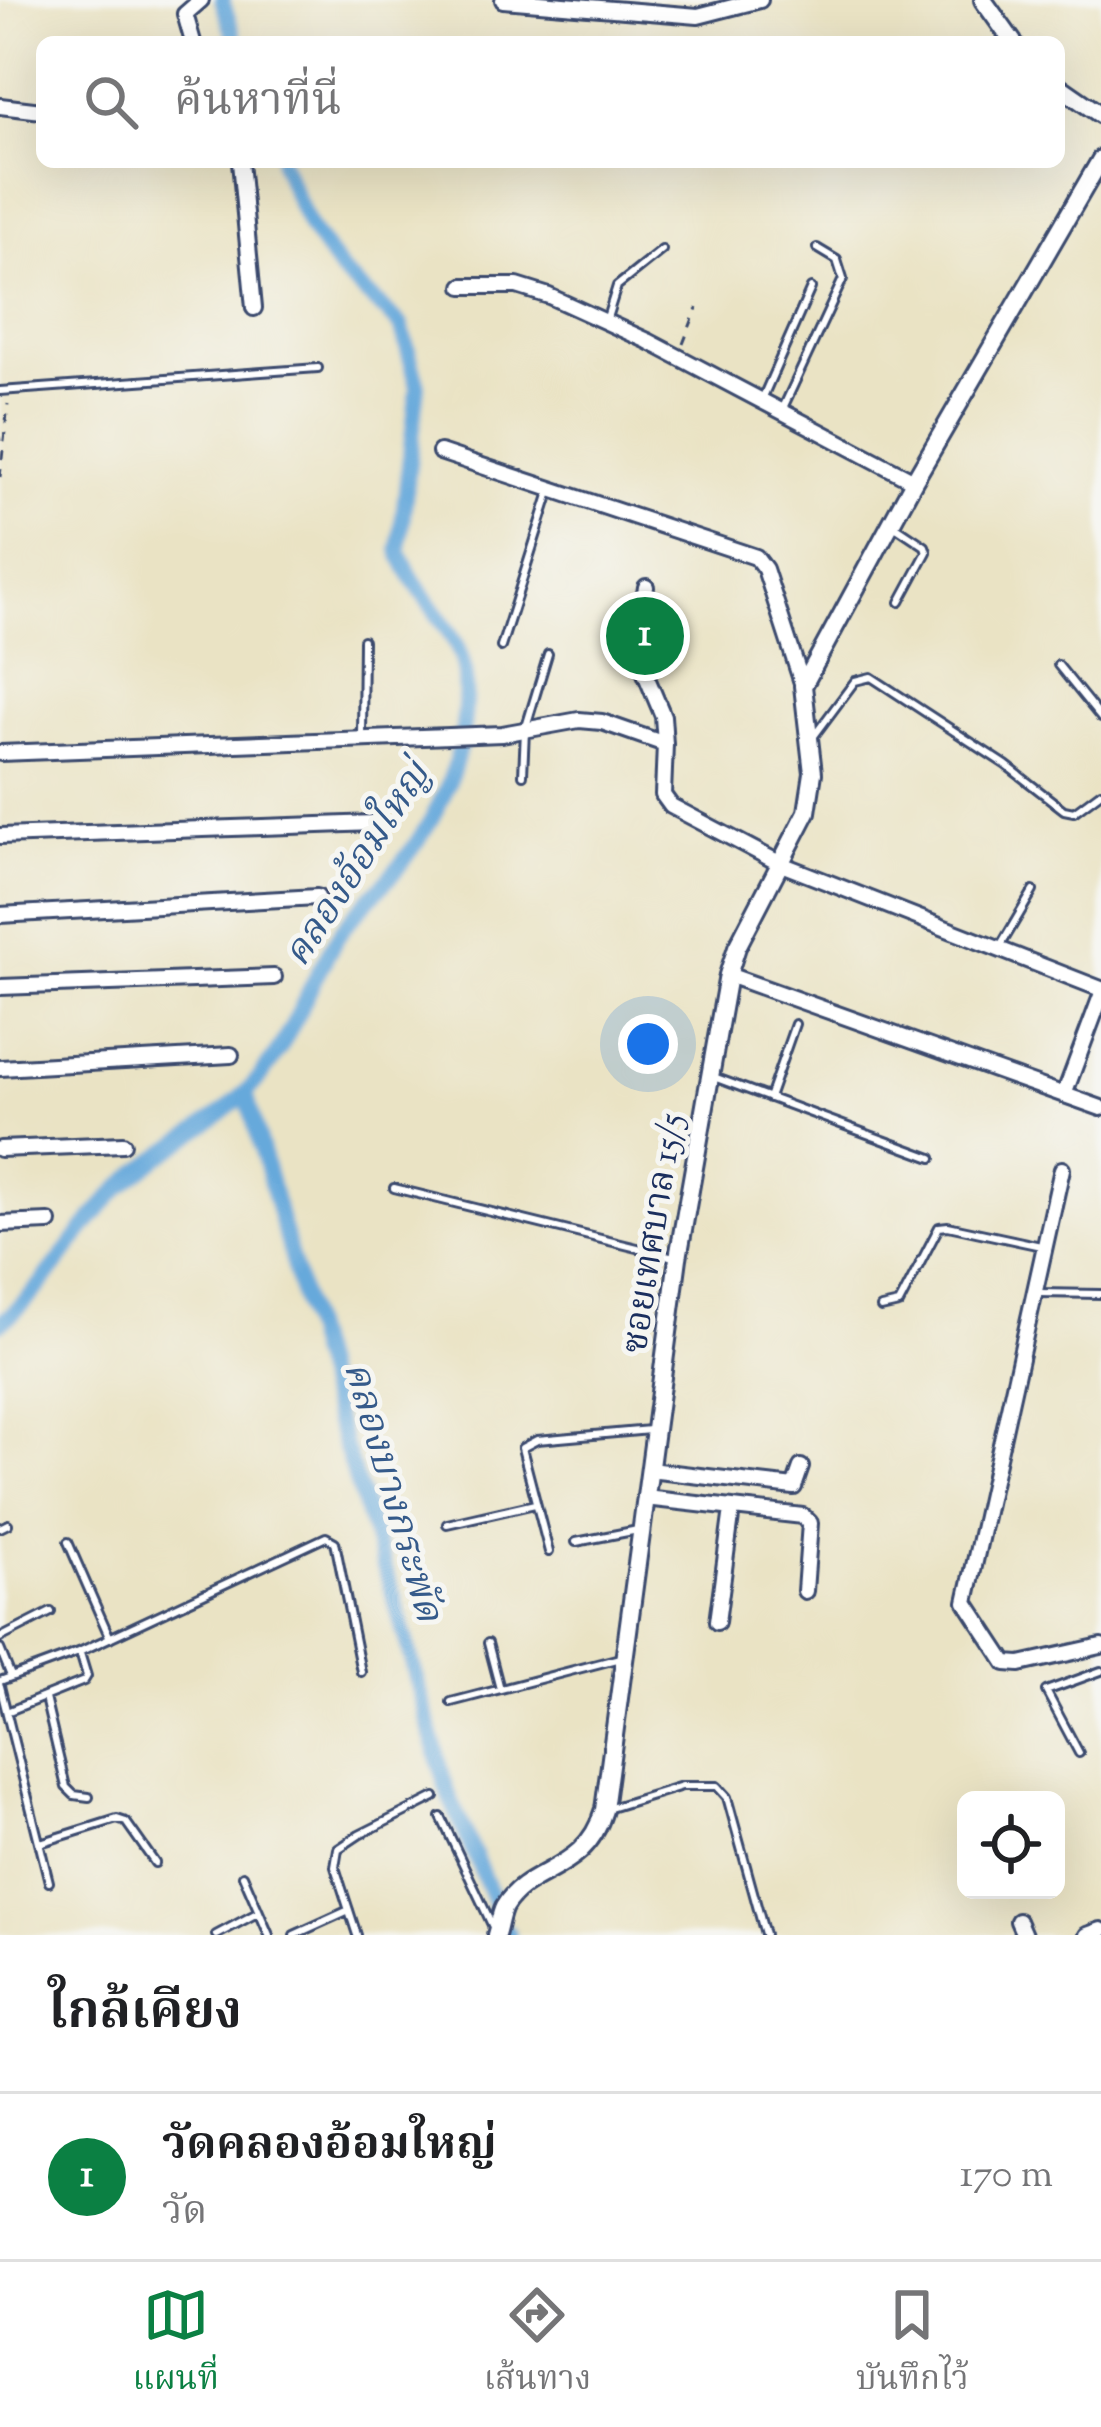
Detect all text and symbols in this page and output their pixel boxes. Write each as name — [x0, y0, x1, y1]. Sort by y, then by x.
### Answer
search box — [36, 36, 1065, 168]
icon: search — [78, 69, 144, 135]
text: ค้นหาที่นี่ — [174, 71, 342, 136]
pin: 1 — [606, 591, 684, 681]
water label: คลองอ้อมใหญ่ — [270, 747, 449, 979]
your location — [618, 1014, 678, 1074]
street label: ซอยเทศบาล 15/5 — [610, 1110, 700, 1357]
water label: คลองบางกระพัด — [326, 1356, 454, 1630]
map controls — [957, 1791, 1065, 1899]
button: locate — [957, 1791, 1065, 1899]
text: ใกล้เคียง — [48, 1978, 242, 2051]
text: วัดคลองอ้อมใหญ่ — [162, 2115, 496, 2180]
text: 1 — [80, 2149, 94, 2205]
text: 170 m — [960, 2149, 1053, 2205]
text: วัด — [162, 2186, 207, 2242]
tab: แผนที่ — [132, 2282, 219, 2407]
tab: เส้นทาง — [484, 2282, 591, 2407]
tab: บันทึกไว้ — [856, 2282, 969, 2407]

